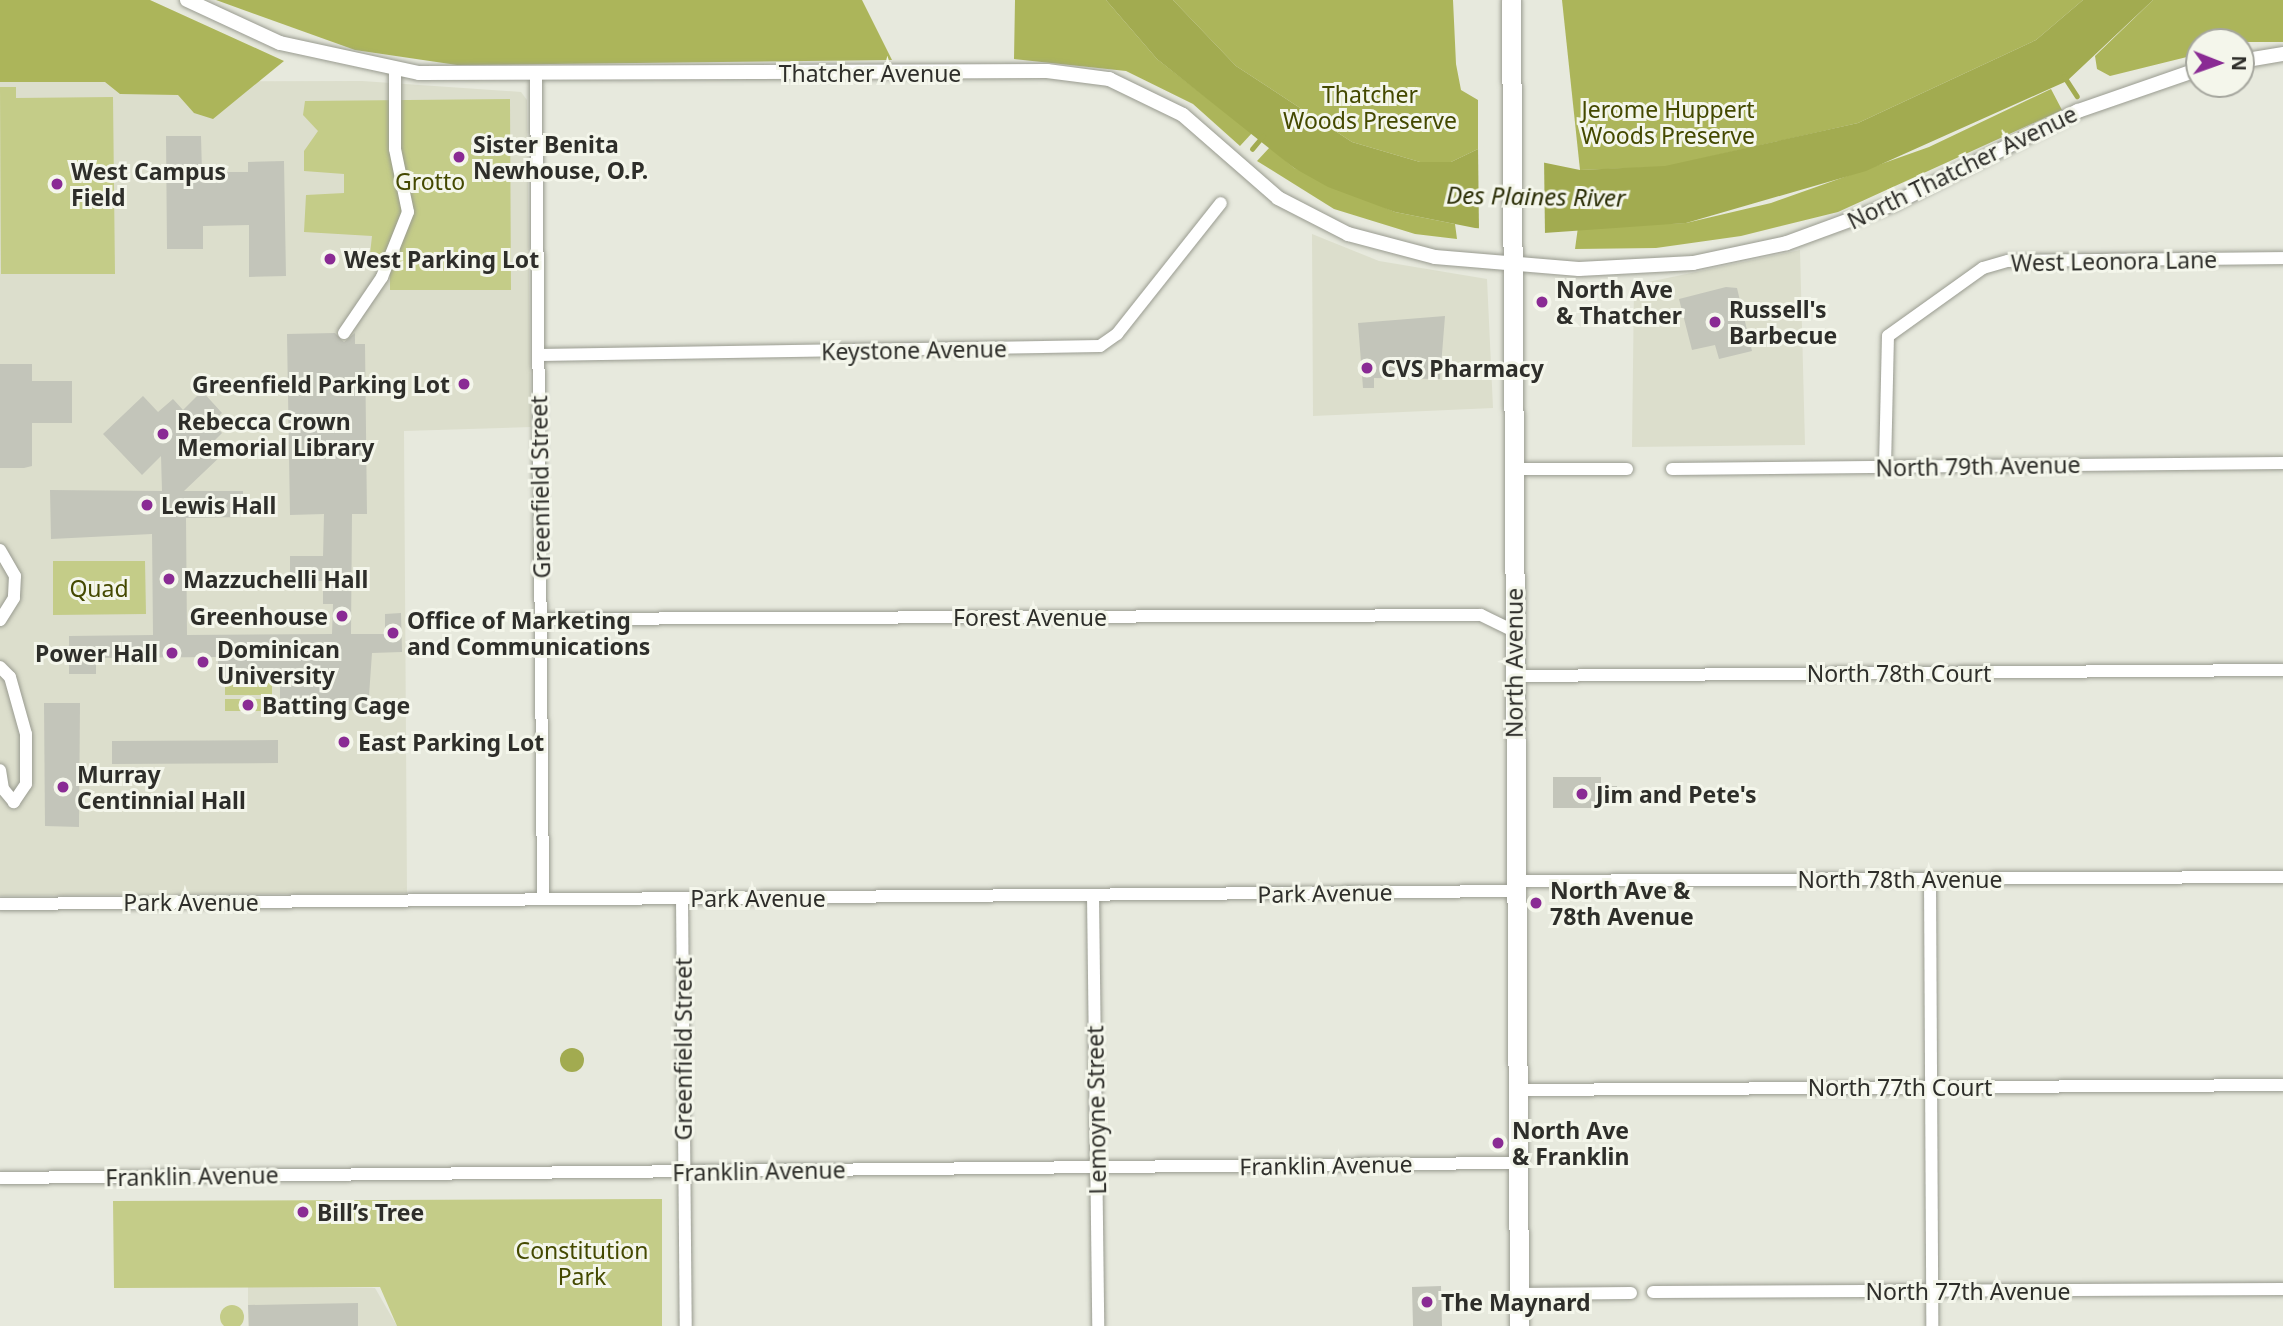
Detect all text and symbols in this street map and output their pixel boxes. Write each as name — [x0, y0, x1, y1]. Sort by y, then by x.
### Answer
north arrow — [2185, 28, 2255, 98]
text: N — [2226, 55, 2252, 71]
street label: Thatcher Avenue — [779, 59, 961, 87]
park label: Thatcher Woods Preserve — [1283, 80, 1457, 134]
park label: Jerome Huppert Woods Preserve — [1581, 95, 1755, 149]
street label: North Thatcher Avenue — [1843, 99, 2081, 235]
place label: Sister Benita Newhouse, O.P. — [473, 130, 648, 184]
marker: Sister Benita Newhouse, O.P. — [451, 149, 467, 165]
place label: West Campus Field — [71, 157, 226, 211]
park label: Grotto — [395, 167, 465, 195]
marker: West Campus Field — [49, 176, 65, 192]
water label: Des Plaines River — [1446, 180, 1626, 212]
place label: West Parking Lot — [344, 245, 539, 273]
street label: West Leonora Lane — [2011, 245, 2217, 277]
marker: West Parking Lot — [322, 251, 338, 267]
place label: North Ave & Thatcher — [1556, 275, 1682, 329]
marker: North Ave & Thatcher — [1534, 294, 1550, 310]
place label: Russell's Barbecue — [1729, 295, 1837, 349]
marker: Russell's Barbecue — [1707, 314, 1723, 330]
street label: Keystone Avenue — [821, 335, 1007, 365]
place label: CVS Pharmacy — [1381, 354, 1544, 382]
marker: CVS Pharmacy — [1359, 360, 1375, 376]
place label: Greenfield Parking Lot — [192, 370, 450, 398]
marker: Greenfield Parking Lot — [456, 376, 472, 392]
street label: Greenfield Street — [525, 395, 555, 579]
place label: Rebecca Crown Memorial Library — [177, 407, 374, 461]
marker: Rebecca Crown Memorial Library — [155, 426, 171, 442]
street label: North 79th Avenue — [1875, 450, 2081, 482]
place label: Lewis Hall — [161, 491, 276, 519]
marker: Lewis Hall — [139, 497, 155, 513]
place label: Mazzuchelli Hall — [183, 565, 368, 593]
marker: Mazzuchelli Hall — [161, 571, 177, 587]
park label: Quad — [69, 574, 129, 602]
street label: North Avenue — [1500, 588, 1528, 738]
place label: Greenhouse — [190, 602, 328, 630]
street label: Forest Avenue — [953, 603, 1107, 631]
place label: Office of Marketing and Communications — [407, 606, 650, 660]
marker: Greenhouse — [334, 608, 350, 624]
marker: Office of Marketing and Communications — [385, 625, 401, 641]
place label: Dominican University — [217, 635, 340, 689]
place label: Power Hall — [35, 639, 158, 667]
marker: Power Hall — [164, 645, 180, 661]
marker: Dominican University — [195, 654, 211, 670]
street label: North 78th Court — [1807, 659, 1991, 687]
place label: Batting Cage — [262, 691, 410, 719]
marker: Batting Cage — [240, 697, 256, 713]
place label: East Parking Lot — [358, 728, 544, 756]
marker: East Parking Lot — [336, 734, 352, 750]
place label: Murray Centinnial Hall — [77, 760, 246, 814]
marker: Murray Centinnial Hall — [55, 779, 71, 795]
place label: Jim and Pete's — [1596, 780, 1757, 808]
marker: Jim and Pete's — [1574, 786, 1590, 802]
street label: North 78th Avenue — [1798, 865, 2002, 893]
place label: North Ave & 78th Avenue — [1550, 876, 1694, 930]
street label: Park Avenue — [1257, 878, 1393, 908]
street label: Park Avenue — [690, 884, 826, 912]
street label: Park Avenue — [123, 888, 259, 916]
marker: North Ave & 78th Avenue — [1528, 895, 1544, 911]
street label: Greenfield Street — [669, 957, 697, 1141]
street label: Lemoyne Street — [1081, 1025, 1111, 1195]
street label: North 77th Court — [1808, 1073, 1992, 1101]
place label: North Ave & Franklin — [1512, 1116, 1629, 1170]
marker: North Ave & Franklin — [1490, 1135, 1506, 1151]
street label: Franklin Avenue — [1239, 1150, 1413, 1180]
street label: Franklin Avenue — [672, 1156, 846, 1186]
street label: Franklin Avenue — [105, 1161, 279, 1191]
place label: Bill’s Tree — [317, 1198, 424, 1226]
marker: Bill’s Tree — [295, 1204, 311, 1220]
park label: Constitution Park — [516, 1236, 648, 1290]
street label: North 77th Avenue — [1866, 1277, 2070, 1305]
place label: The Maynard — [1441, 1288, 1591, 1316]
marker: The Maynard — [1419, 1294, 1435, 1310]

